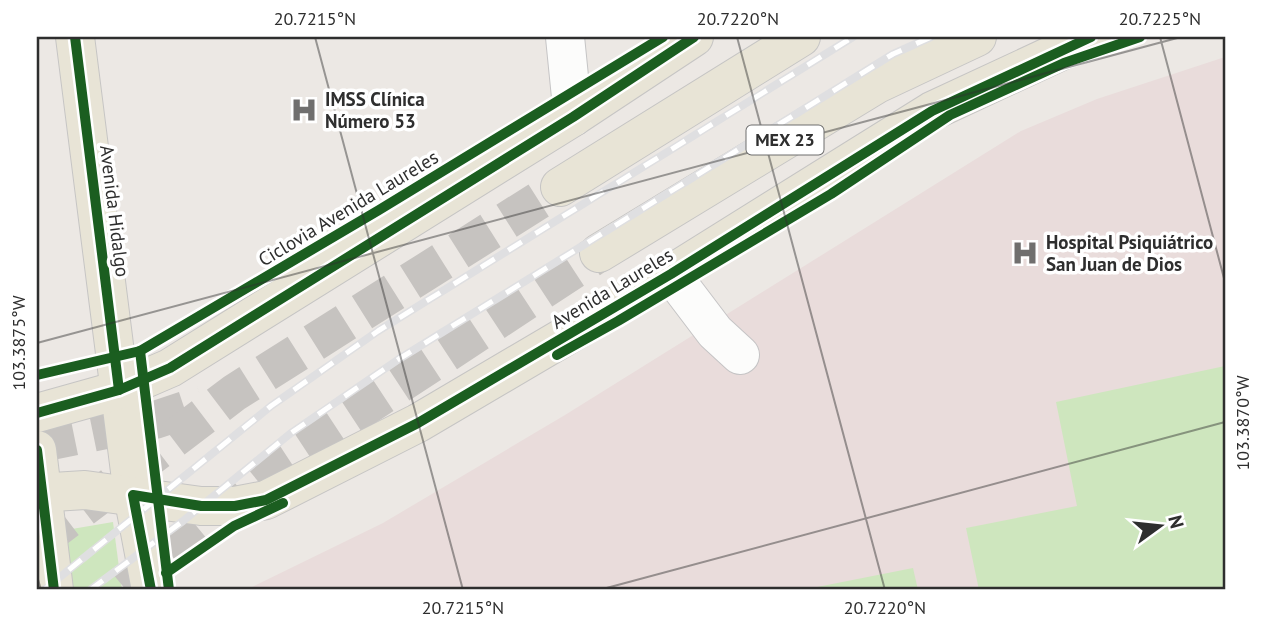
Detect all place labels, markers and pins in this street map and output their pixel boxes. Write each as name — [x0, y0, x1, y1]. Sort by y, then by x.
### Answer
place label: IMSS Clínica Número 53 — [325, 87, 425, 133]
hospital icon: IMSS Clínica Número 53 — [289, 95, 319, 125]
place label: Hospital Psiquiátrico San Juan de Dios — [1046, 230, 1213, 276]
hospital icon: Hospital Psiquiátrico San Juan de Dios — [1010, 238, 1040, 268]

